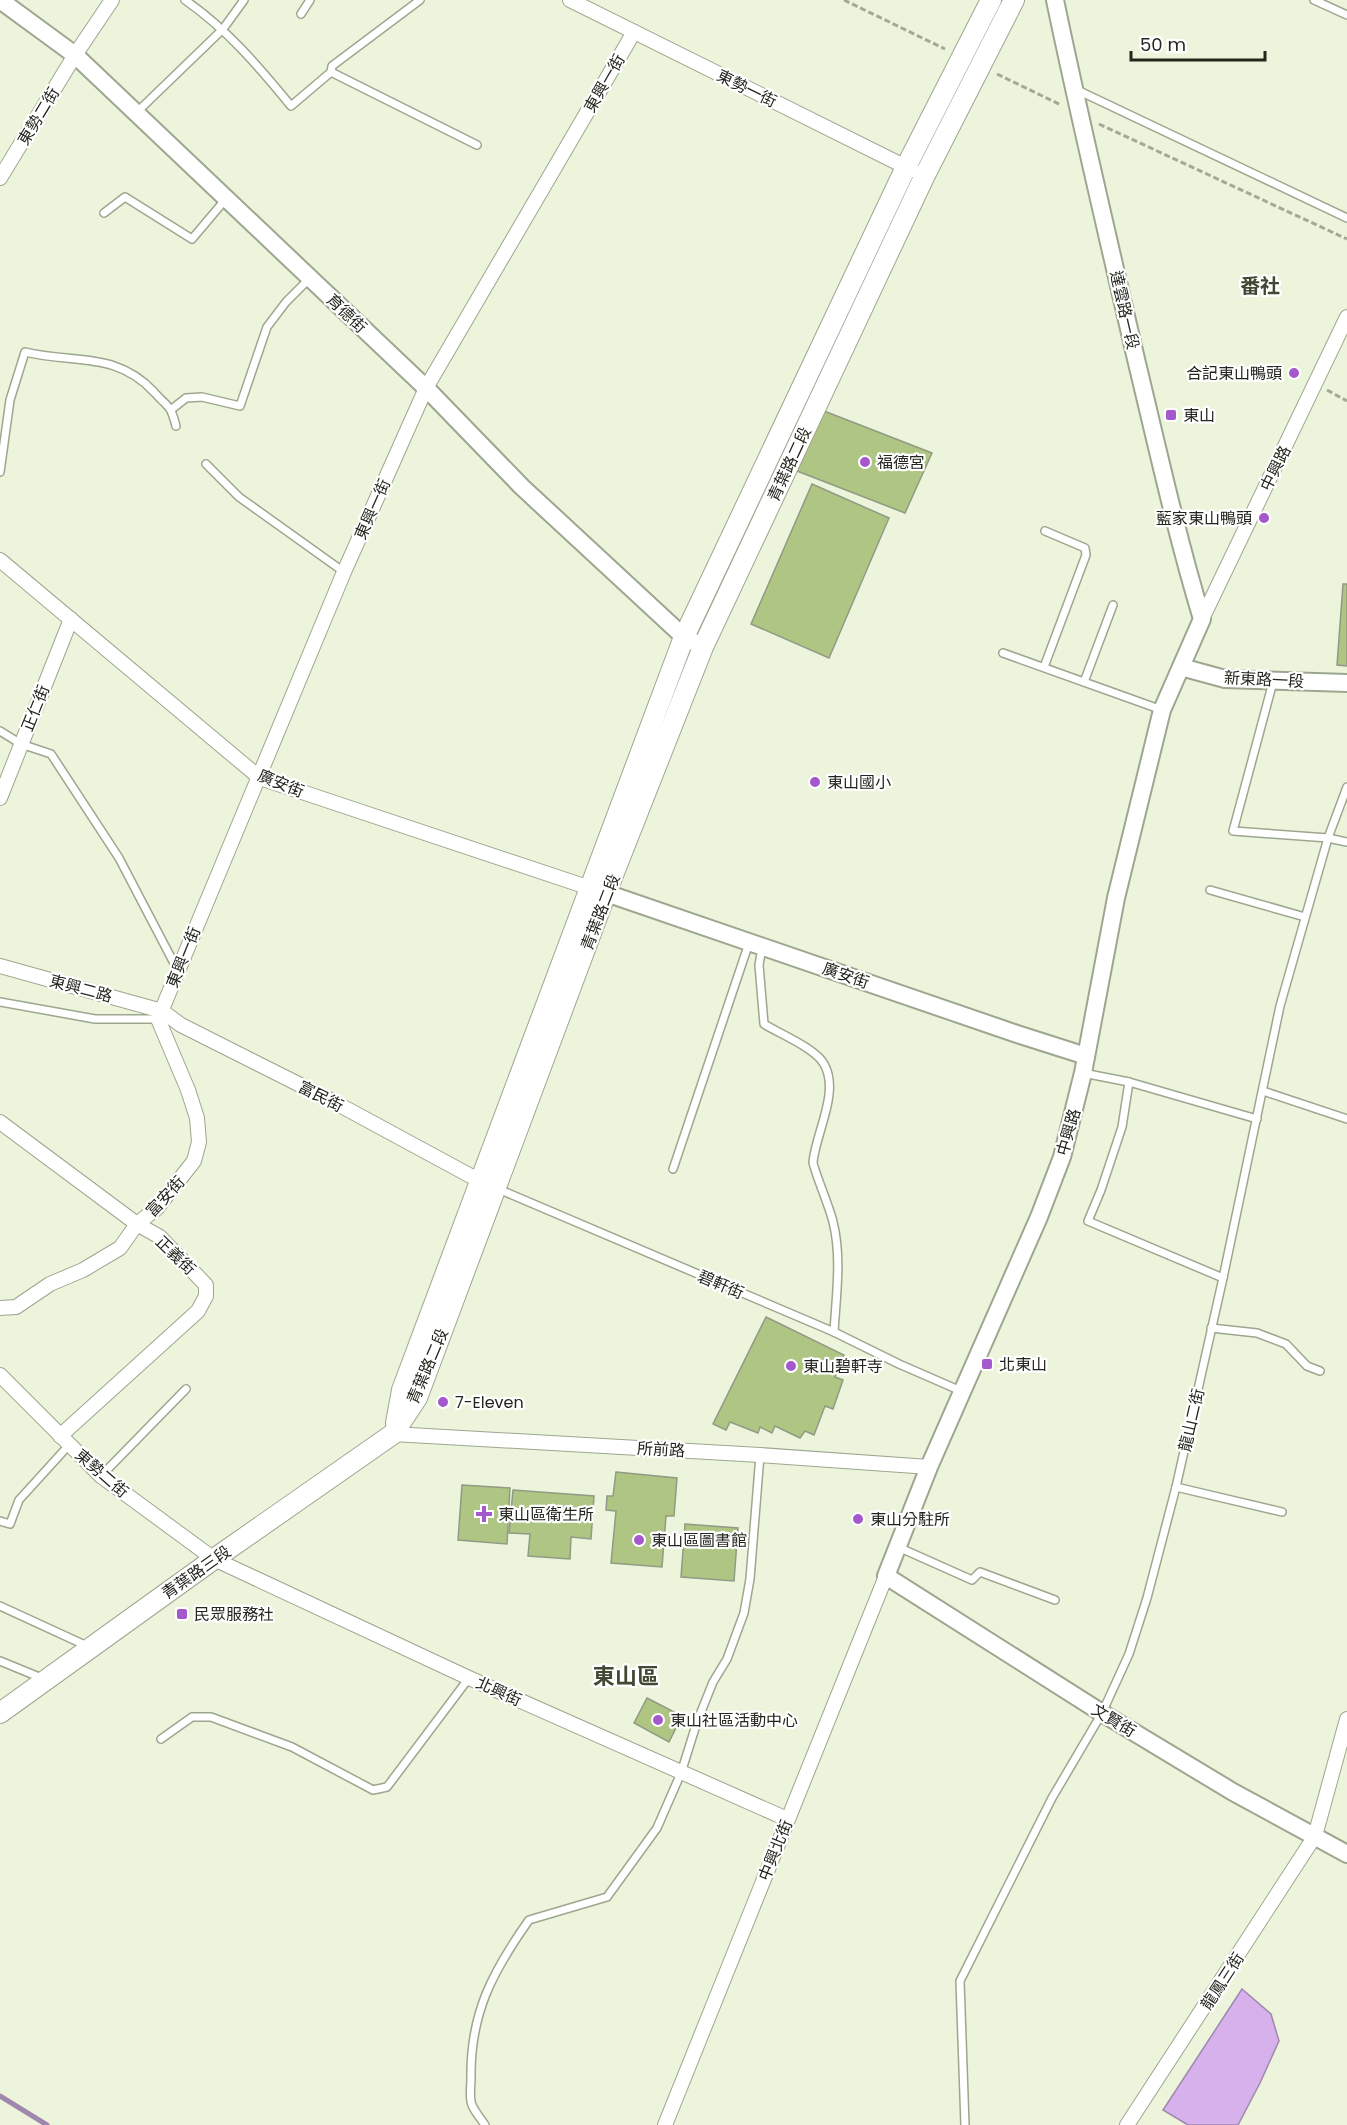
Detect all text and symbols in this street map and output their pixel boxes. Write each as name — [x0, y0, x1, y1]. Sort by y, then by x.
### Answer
scale bar — [1131, 24, 1264, 62]
text: 50 m — [1140, 32, 1186, 57]
street label: 東興一街 — [578, 50, 630, 117]
street label: 東勢一街 — [713, 64, 781, 113]
street label: 東勢二街 — [12, 83, 65, 150]
street label: 達雲路一段 — [1104, 269, 1145, 352]
district label: 番社 — [1240, 272, 1280, 300]
street label: 育德街 — [321, 288, 372, 338]
place label: 合記東山鴨頭 — [1186, 362, 1282, 385]
marker: 合記東山鴨頭 — [1287, 366, 1301, 380]
place label: 東山 — [1183, 404, 1215, 427]
marker: 東山 — [1164, 408, 1178, 422]
street label: 青葉路二段 — [762, 423, 817, 505]
street label: 中興路 — [1255, 442, 1296, 495]
place label: 福德宮 — [877, 451, 925, 474]
marker: 福德宮 — [858, 455, 872, 469]
street label: 東興一街 — [349, 475, 396, 543]
place label: 藍家東山鴨頭 — [1156, 507, 1252, 530]
marker: 藍家東山鴨頭 — [1257, 511, 1271, 525]
street label: 新東路一段 — [1223, 666, 1305, 693]
street label: 正仁街 — [16, 682, 55, 735]
street label: 廣安街 — [254, 764, 307, 803]
place label: 東山國小 — [827, 771, 891, 794]
marker: 東山國小 — [808, 775, 822, 789]
street label: 青葉路二段 — [575, 871, 626, 954]
street label: 東興一街 — [161, 923, 206, 991]
street label: 廣安街 — [819, 957, 872, 994]
street label: 東興二路 — [47, 969, 115, 1008]
street label: 富民街 — [294, 1075, 347, 1118]
street label: 中興路 — [1051, 1106, 1086, 1158]
street label: 富安街 — [141, 1171, 190, 1222]
street label: 正義街 — [150, 1230, 201, 1280]
street label: 碧軒街 — [694, 1264, 747, 1304]
street label: 青葉路二段 — [401, 1325, 454, 1408]
place label: 北東山 — [999, 1353, 1047, 1376]
place label: 東山碧軒寺 — [803, 1355, 883, 1378]
marker: 北東山 — [980, 1357, 994, 1371]
marker: 東山碧軒寺 — [784, 1359, 798, 1373]
street label: 龍山二街 — [1173, 1386, 1210, 1454]
place label: 7-Eleven — [455, 1391, 524, 1414]
marker: 7-Eleven — [436, 1395, 450, 1409]
street label: 所前路 — [636, 1437, 686, 1462]
street label: 東勢二街 — [70, 1444, 133, 1503]
place label: 東山區衛生所 — [498, 1503, 594, 1526]
marker: 東山區衛生所 — [475, 1505, 493, 1523]
place label: 東山分駐所 — [870, 1508, 950, 1531]
marker: 東山分駐所 — [851, 1512, 865, 1526]
place label: 東山區圖書館 — [651, 1529, 747, 1552]
marker: 東山區圖書館 — [632, 1533, 646, 1547]
street label: 青葉路三段 — [157, 1540, 236, 1605]
place label: 民眾服務社 — [194, 1603, 274, 1626]
marker: 民眾服務社 — [175, 1607, 189, 1621]
district label: 東山區 — [593, 1661, 659, 1692]
street label: 北興街 — [472, 1671, 525, 1712]
street label: 文賢街 — [1087, 1698, 1140, 1743]
place label: 東山社區活動中心 — [670, 1709, 798, 1732]
marker: 東山社區活動中心 — [651, 1713, 665, 1727]
street label: 中興北街 — [753, 1816, 798, 1884]
street label: 龍鳳三街 — [1195, 1948, 1249, 2014]

